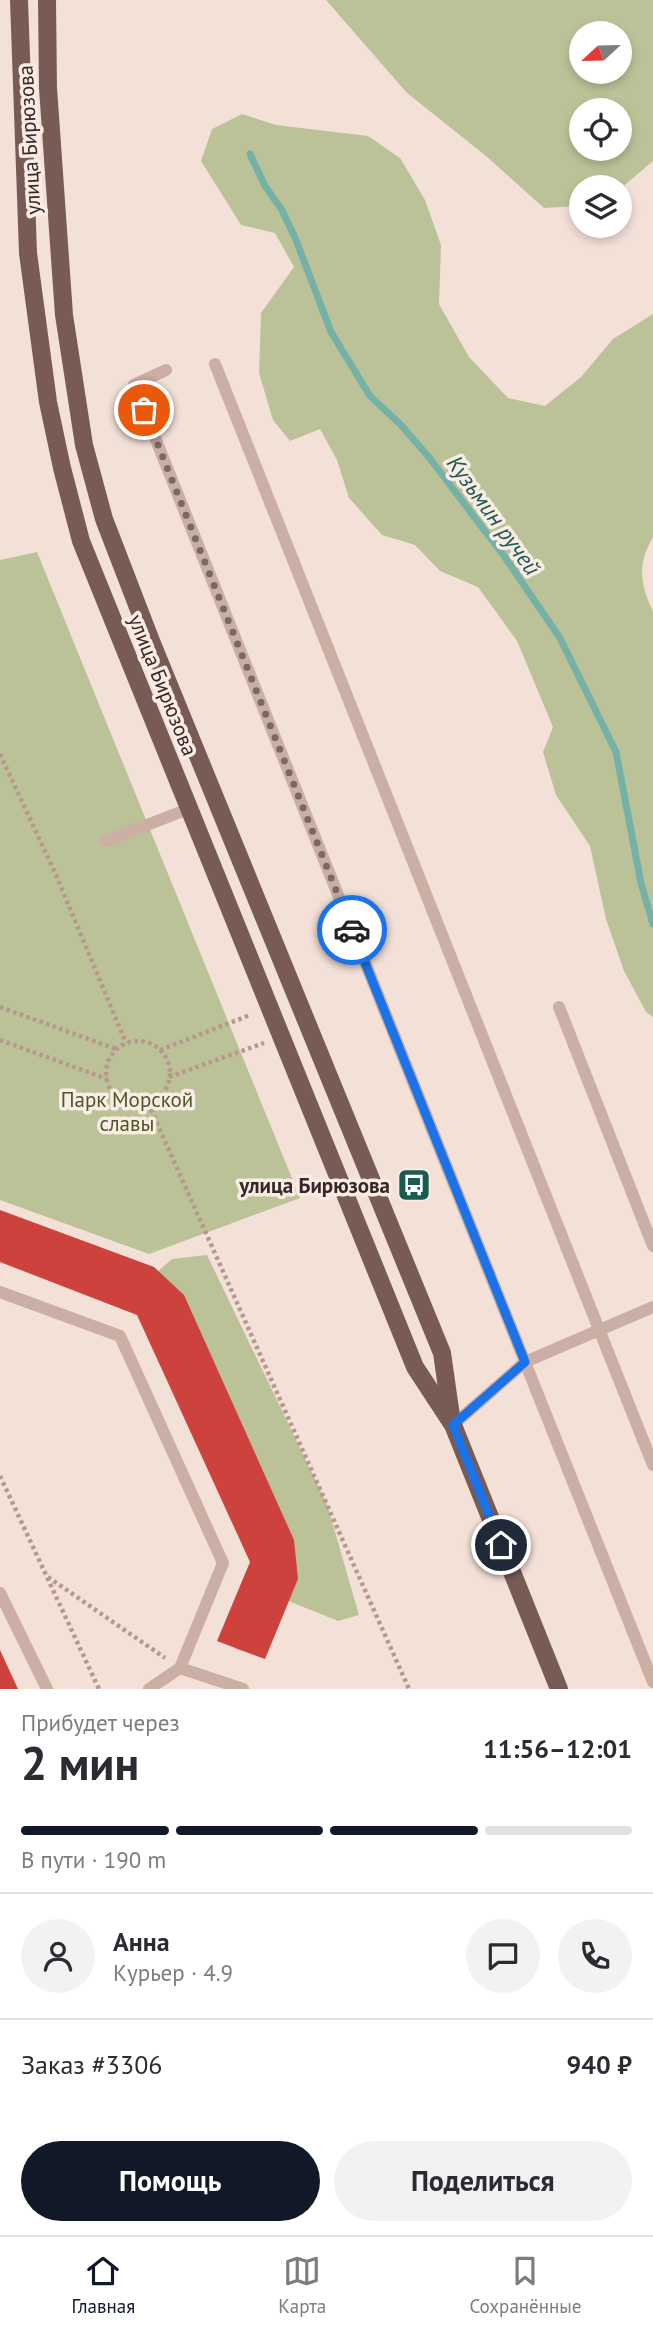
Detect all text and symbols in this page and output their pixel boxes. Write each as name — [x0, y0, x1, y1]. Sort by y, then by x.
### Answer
north arrow — [569, 21, 632, 84]
map controls — [569, 21, 632, 238]
street label: улица Бирюзова — [12, 64, 46, 216]
button: locate — [569, 98, 632, 161]
button: layers — [569, 175, 632, 238]
pin — [114, 380, 174, 440]
icon: bag — [125, 391, 163, 429]
water label: Кузьмин ручей — [441, 449, 547, 581]
street label: улица Бирюзова — [122, 610, 204, 760]
courier — [317, 895, 387, 965]
icon: car — [333, 911, 371, 949]
park label: Парк Морской славы — [61, 1086, 193, 1137]
bus stop icon: улица Бирюзова — [395, 1166, 433, 1204]
place label: улица Бирюзова — [238, 1172, 390, 1199]
pin — [471, 1515, 531, 1575]
icon: home — [482, 1526, 520, 1564]
text: Прибудет через — [21, 1708, 180, 1737]
text: 11:56–12:01 — [483, 1732, 632, 1765]
text: 2 мин — [21, 1733, 139, 1793]
text: В пути · 190 m — [21, 1845, 166, 1874]
button: person — [21, 1919, 95, 1993]
button: chat — [466, 1919, 540, 1993]
button: phone — [558, 1919, 632, 1993]
text: Анна — [113, 1925, 170, 1958]
text: Курьер · 4.9 — [113, 1958, 233, 1987]
text: Заказ #3306 — [21, 2048, 163, 2081]
text: 940 ₽ — [566, 2048, 632, 2081]
button: Помощь — [21, 2141, 320, 2221]
button: Поделиться — [334, 2141, 632, 2221]
tab: Главная — [72, 2252, 135, 2318]
tab: Карта — [278, 2252, 326, 2318]
tab: Сохранённые — [469, 2252, 581, 2318]

